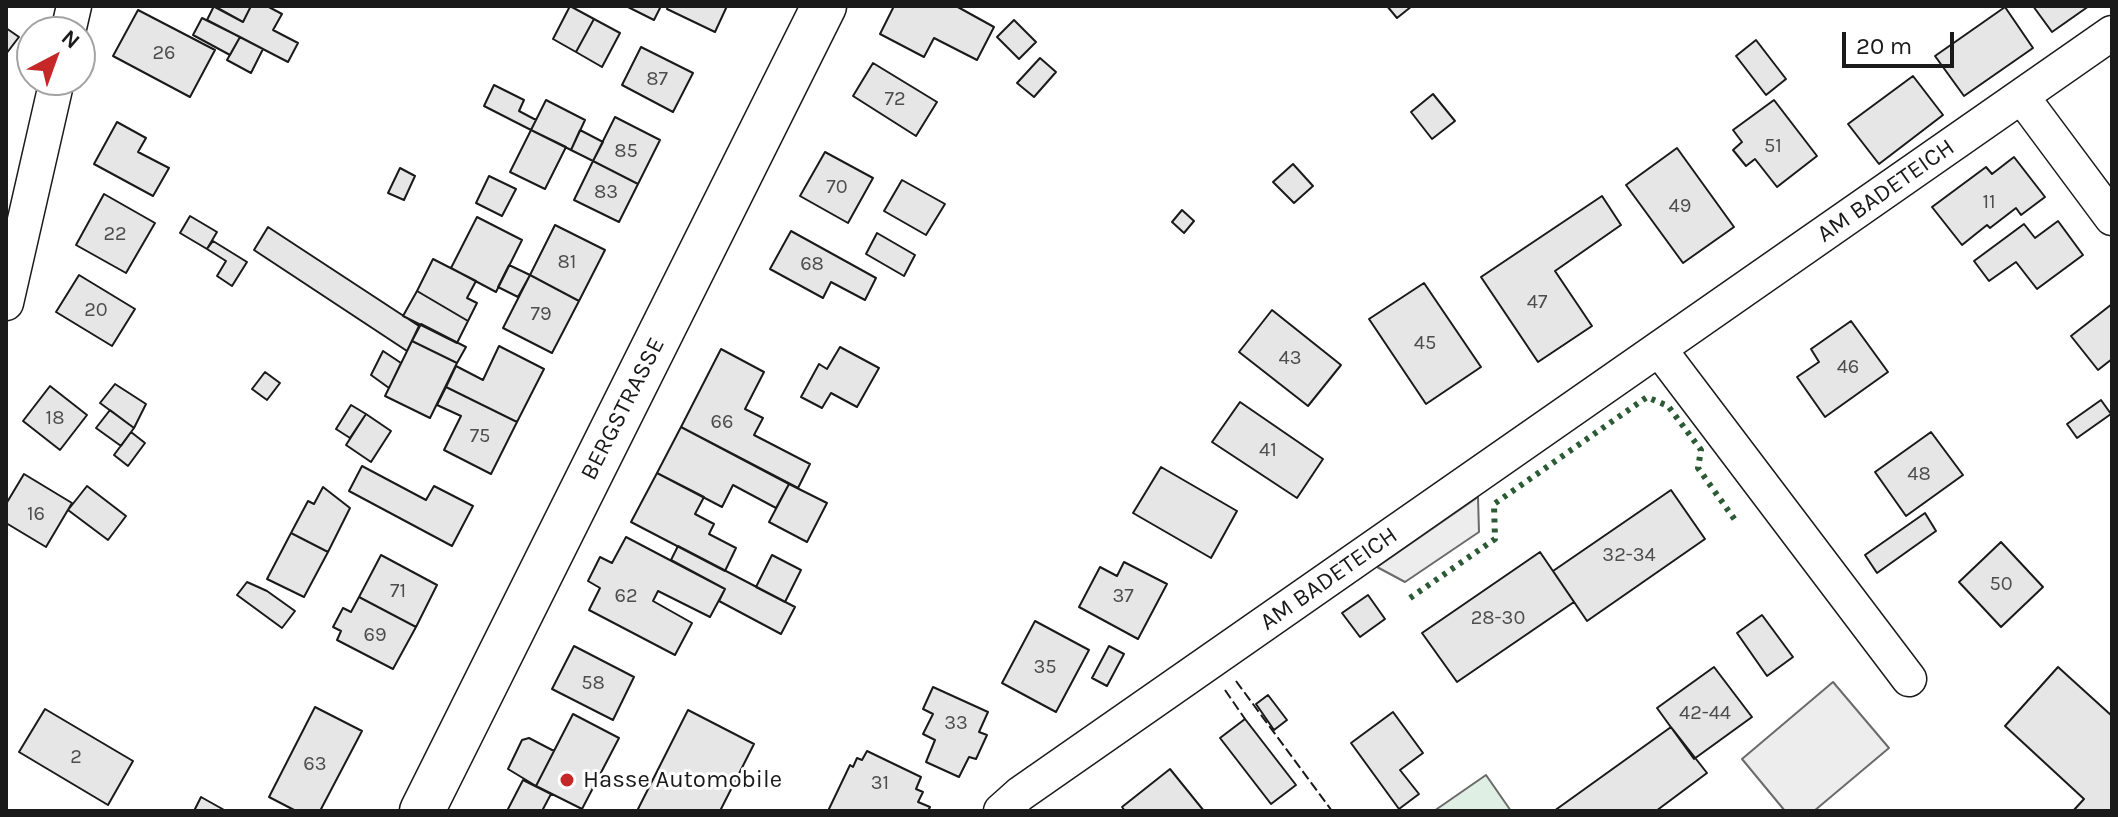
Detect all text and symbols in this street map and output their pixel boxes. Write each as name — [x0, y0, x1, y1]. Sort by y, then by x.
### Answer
north arrow — [16, 16, 96, 96]
scale bar — [1846, 16, 1958, 66]
text: N — [56, 24, 85, 54]
text: 20 m — [1856, 32, 1912, 60]
house number: 26 — [152, 41, 176, 65]
house number: 87 — [646, 67, 668, 91]
house number: 72 — [885, 87, 905, 111]
street label: AM BADETEICH — [1812, 133, 1960, 249]
house number: 51 — [1764, 134, 1782, 158]
house number: 85 — [614, 139, 638, 163]
house number: 70 — [826, 175, 848, 199]
house number: 83 — [594, 180, 618, 204]
house number: 11 — [1982, 190, 1996, 214]
house number: 49 — [1669, 194, 1691, 218]
house number: 22 — [103, 222, 127, 246]
house number: 81 — [558, 250, 576, 274]
house number: 68 — [800, 252, 824, 276]
house number: 47 — [1527, 290, 1547, 314]
house number: 20 — [84, 298, 108, 322]
house number: 79 — [531, 302, 551, 326]
house number: 45 — [1414, 331, 1436, 355]
street label: BERGSTRASSE — [575, 333, 671, 485]
house number: 43 — [1279, 346, 1301, 370]
house number: 46 — [1837, 355, 1859, 379]
house number: 18 — [46, 406, 64, 430]
house number: 66 — [711, 410, 733, 434]
house number: 75 — [470, 424, 490, 448]
house number: 41 — [1259, 438, 1277, 462]
house number: 48 — [1907, 462, 1931, 486]
house number: 16 — [27, 502, 45, 526]
street label: AM BADETEICH — [1255, 521, 1403, 637]
house number: 32-34 — [1602, 543, 1656, 567]
house number: 50 — [1989, 572, 2013, 596]
house number: 71 — [390, 579, 406, 603]
house number: 62 — [614, 584, 638, 608]
house number: 37 — [1112, 584, 1134, 608]
house number: 28-30 — [1471, 606, 1525, 630]
house number: 69 — [363, 623, 387, 647]
house number: 35 — [1033, 655, 1057, 679]
house number: 58 — [581, 671, 605, 695]
house number: 42-44 — [1679, 701, 1731, 725]
house number: 33 — [944, 711, 968, 735]
house number: 2 — [70, 745, 82, 769]
house number: 63 — [303, 752, 327, 776]
place label: Hasse Automobile — [583, 766, 782, 794]
marker: Hasse Automobile — [558, 771, 576, 789]
house number: 31 — [871, 771, 889, 795]

